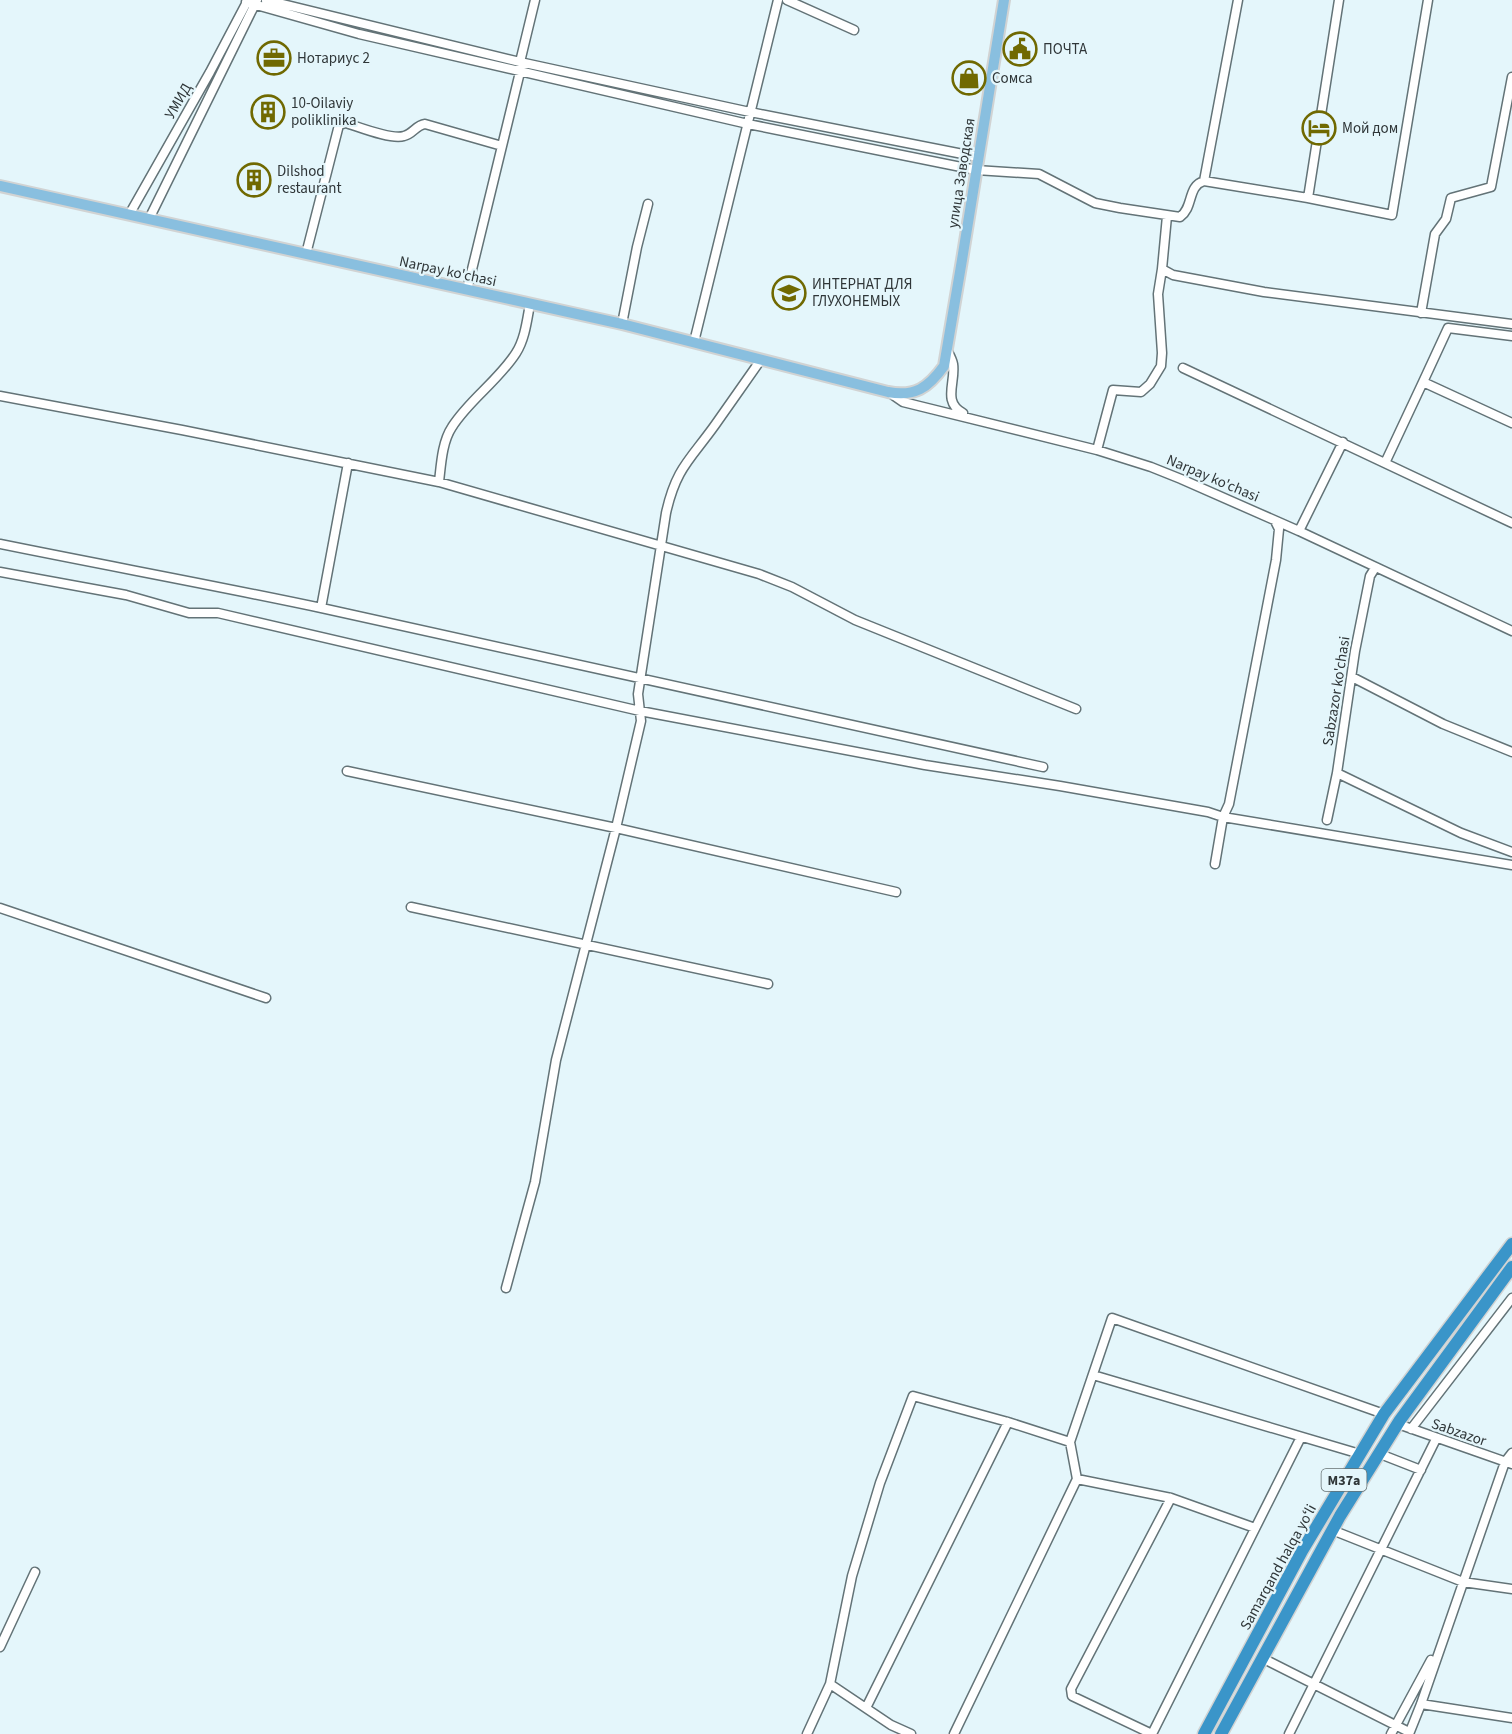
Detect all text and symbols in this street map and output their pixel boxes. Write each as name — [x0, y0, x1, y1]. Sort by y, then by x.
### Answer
public building icon: ПОЧТА — [1002, 31, 1038, 67]
place label: ПОЧТА — [1043, 39, 1088, 60]
office icon: Нотариус 2 — [256, 40, 292, 76]
place label: Нотариус 2 — [297, 48, 370, 69]
shop icon: Сомса — [951, 60, 987, 96]
place label: Сомса — [992, 68, 1032, 89]
street label: УМИД — [160, 79, 197, 123]
place label: 10-Oilaviy poliklinika — [291, 93, 357, 131]
building icon: 10-Oilaviy poliklinika — [250, 94, 286, 130]
hotel icon: Мой дом — [1301, 110, 1337, 146]
street label: улица Заводская — [942, 116, 981, 230]
place label: Мой дом — [1342, 118, 1398, 139]
place label: Dilshod restaurant — [277, 161, 342, 199]
building icon: Dilshod restaurant — [236, 162, 272, 198]
street label: Narpay ko'chasi — [397, 251, 498, 292]
place label: ИНТЕРНАТ ДЛЯ ГЛУХОНЕМЫХ — [812, 274, 912, 312]
school or university icon: ИНТЕРНАТ ДЛЯ ГЛУХОНЕМЫХ — [771, 275, 807, 311]
street label: Narpay ko'chasi — [1163, 449, 1262, 507]
street label: Sabzazor ko'chasi — [1317, 635, 1356, 747]
street label: Sabzazor — [1429, 1413, 1490, 1452]
road number: M37a — [1322, 1469, 1366, 1491]
street label: Samarqand halqa yoʻli — [1235, 1501, 1322, 1634]

